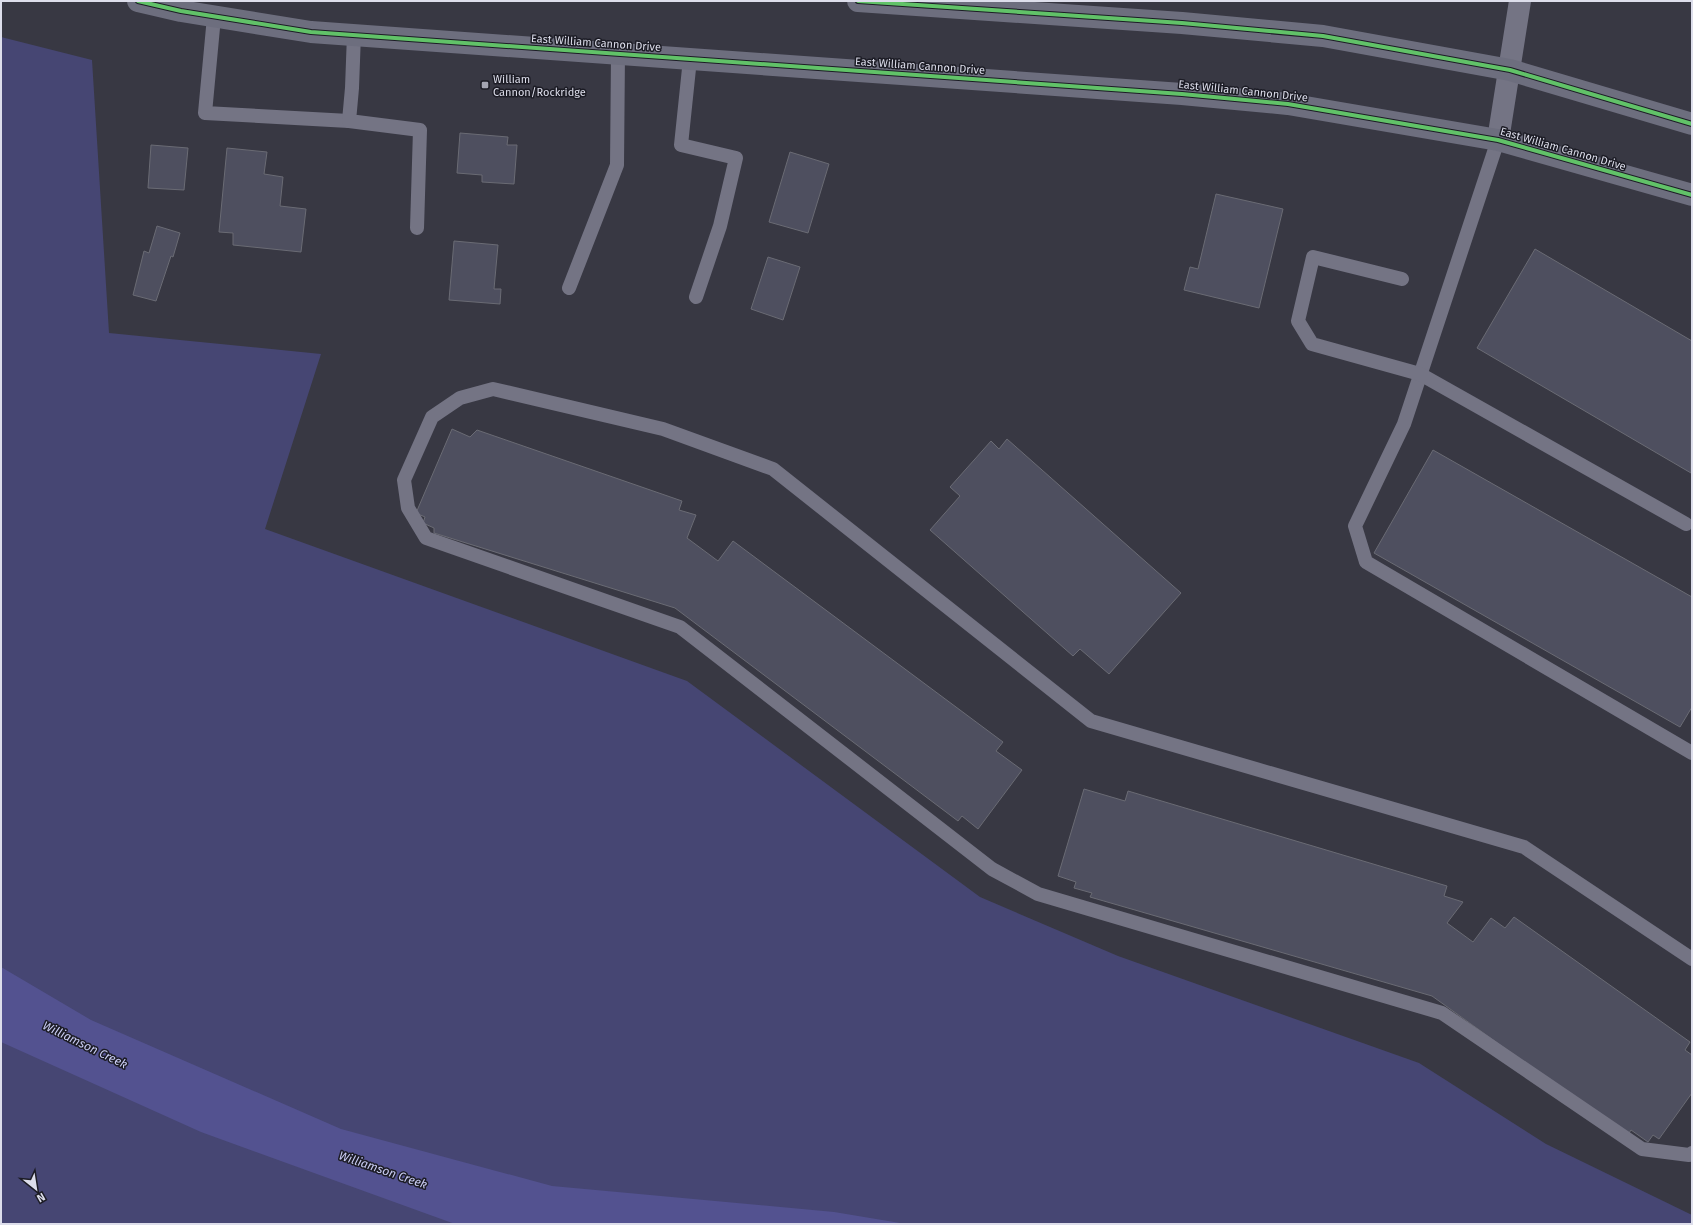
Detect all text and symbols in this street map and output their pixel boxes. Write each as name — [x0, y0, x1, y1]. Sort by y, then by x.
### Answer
street label: East William Cannon Drive — [531, 32, 661, 54]
street label: East William Cannon Drive — [855, 55, 985, 77]
place label: William Cannon/Rockridge — [493, 73, 586, 99]
street label: East William Cannon Drive — [1178, 78, 1308, 104]
marker: William Cannon/Rockridge — [480, 80, 490, 90]
street label: East William Cannon Drive — [1499, 125, 1627, 173]
water label: Williamson Creek — [40, 1018, 130, 1072]
water label: Williamson Creek — [337, 1148, 429, 1192]
north arrow — [16, 1169, 56, 1209]
text: N — [34, 1190, 47, 1205]

